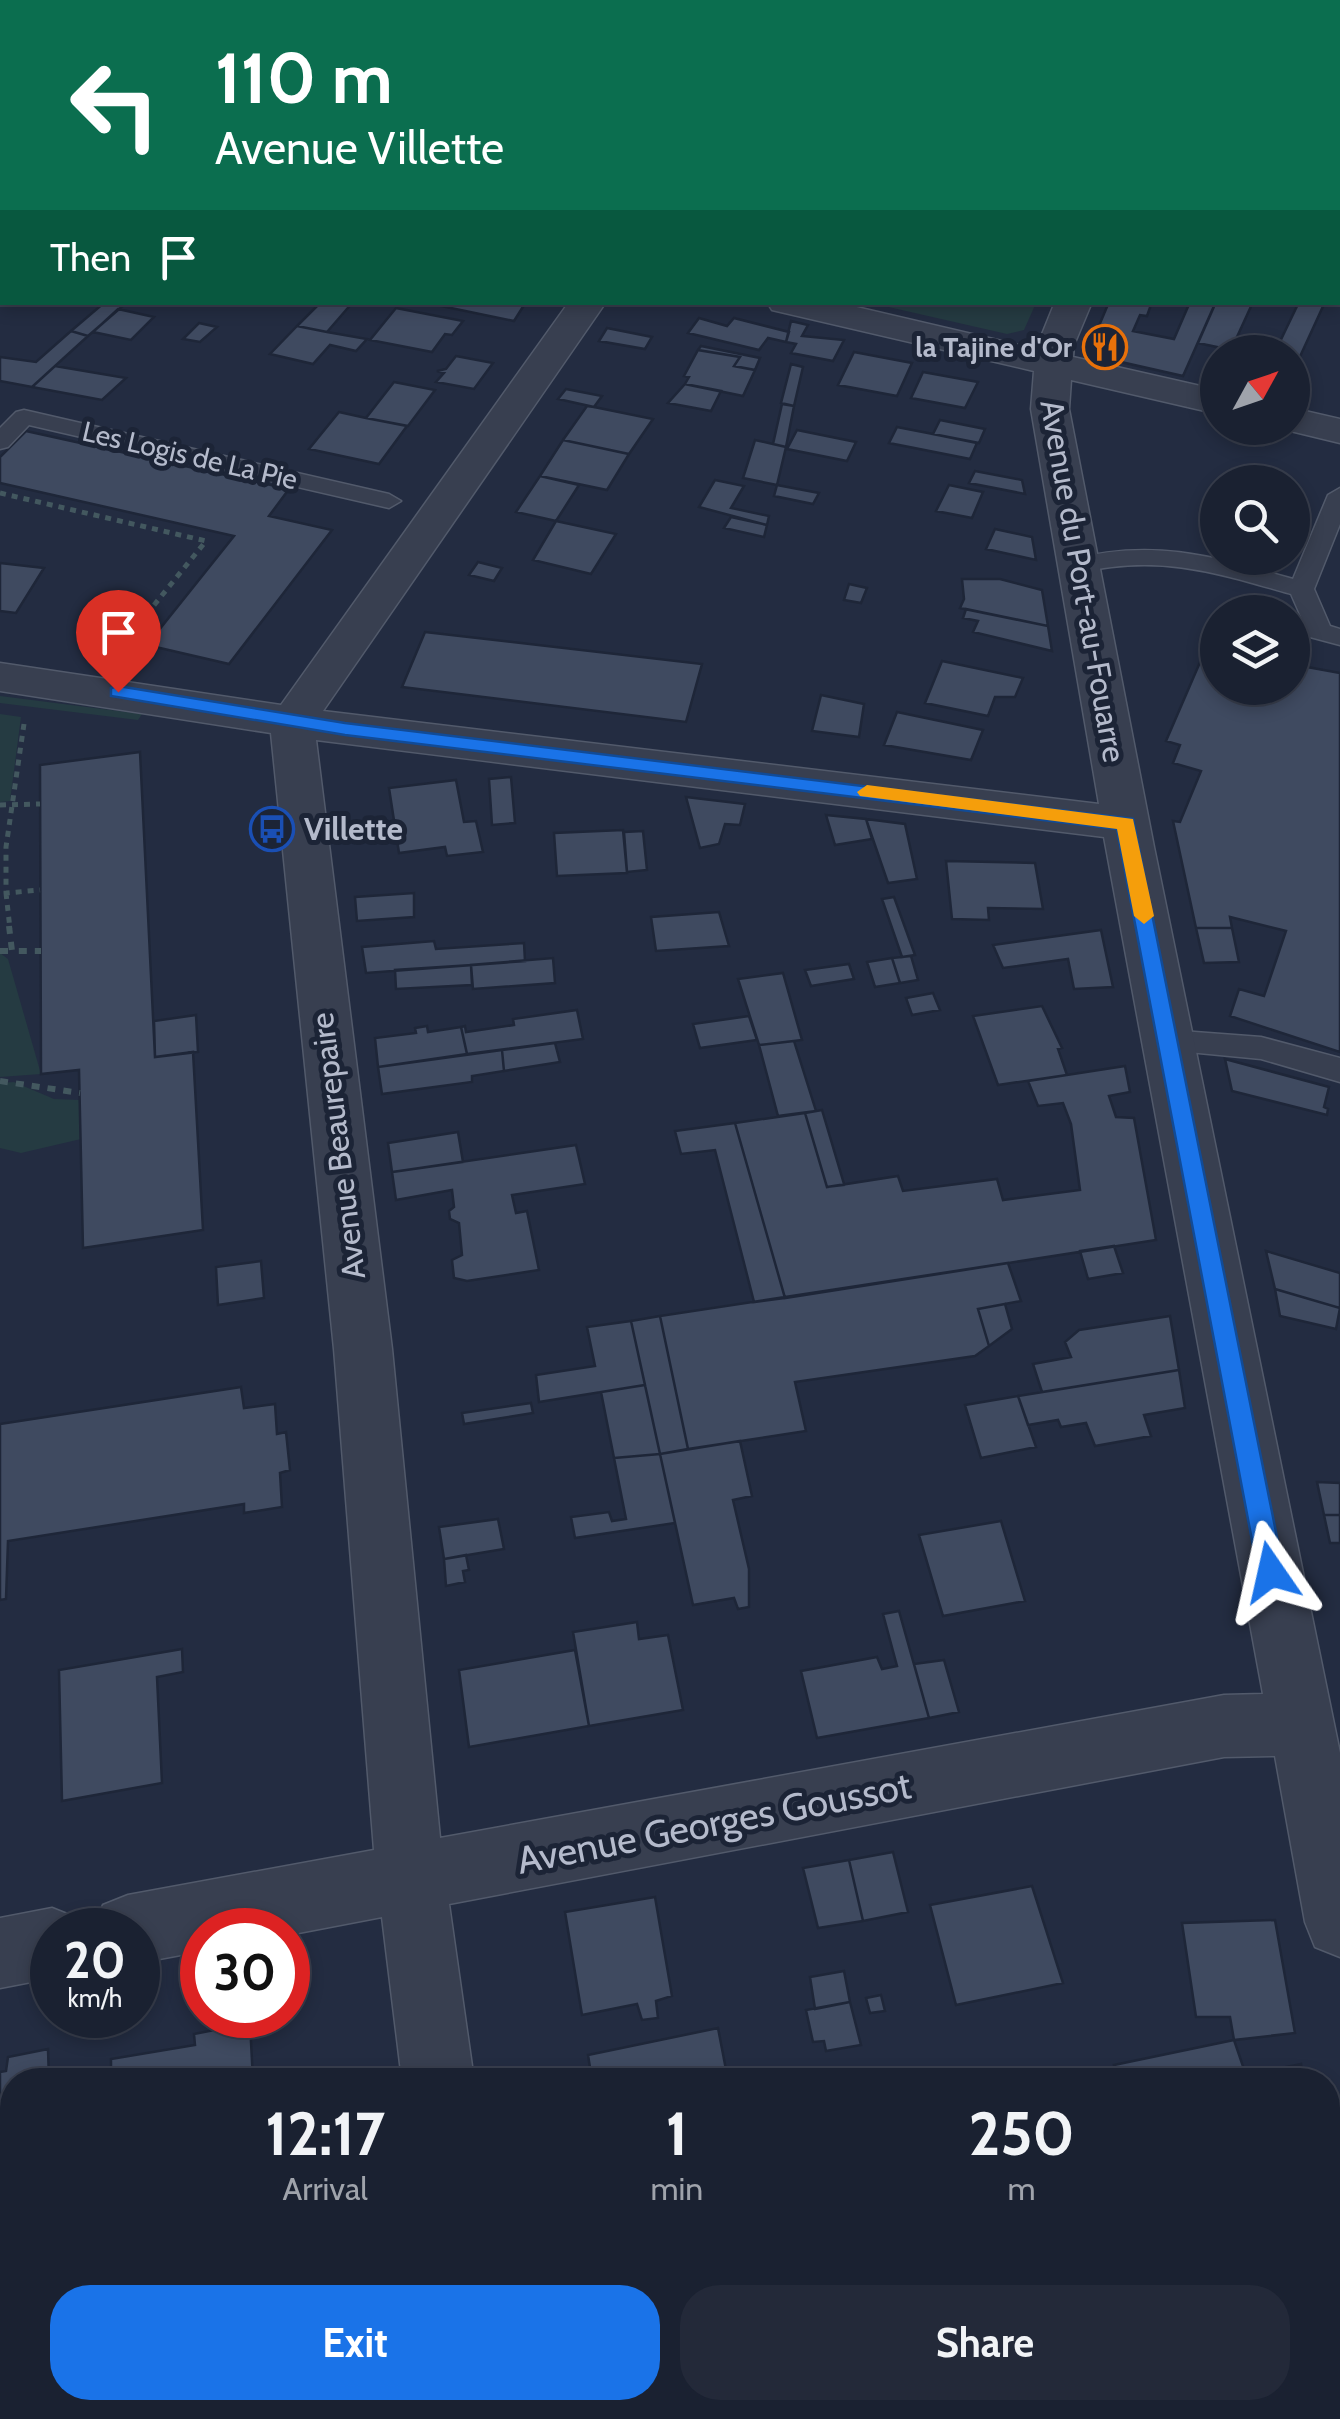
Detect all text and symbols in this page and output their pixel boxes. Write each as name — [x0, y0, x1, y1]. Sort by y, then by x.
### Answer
text: 110 m — [215, 35, 393, 121]
icon: left — [50, 40, 180, 170]
text: Avenue Villette — [215, 121, 504, 175]
icon: arrive — [151, 230, 206, 285]
text: Then — [50, 234, 131, 281]
restaurant icon: la Tajine d'Or — [1082, 324, 1128, 370]
place label: la Tajine d'Or — [915, 330, 1073, 364]
north arrow — [1200, 335, 1310, 445]
map controls — [1200, 335, 1310, 705]
street label: Avenue du Port-au-Fouarre — [1032, 397, 1135, 765]
street label: Les Logis de La Pie — [79, 414, 301, 496]
button: search — [1200, 465, 1310, 575]
pin — [76, 590, 161, 693]
button: layers — [1200, 595, 1310, 705]
icon: arrive — [91, 605, 146, 660]
bus stop icon: Villette — [249, 806, 295, 852]
place label: Villette — [304, 809, 403, 848]
street label: Avenue Beaurepaire — [302, 1010, 373, 1282]
position arrow — [1219, 1520, 1323, 1624]
street label: Avenue Georges Goussot — [513, 1761, 915, 1884]
speed limit sign: 30 — [180, 1908, 310, 2038]
text: 20 — [64, 1930, 126, 1991]
text: km/h — [68, 1983, 122, 2013]
text: 12:17 — [265, 2097, 385, 2170]
text: 1 — [666, 2097, 688, 2170]
text: 250 — [968, 2097, 1075, 2170]
text: Arrival — [283, 2169, 368, 2208]
text: min — [650, 2169, 703, 2208]
text: m — [1008, 2169, 1036, 2208]
button: Exit — [50, 2285, 660, 2400]
button: Share — [680, 2285, 1290, 2400]

